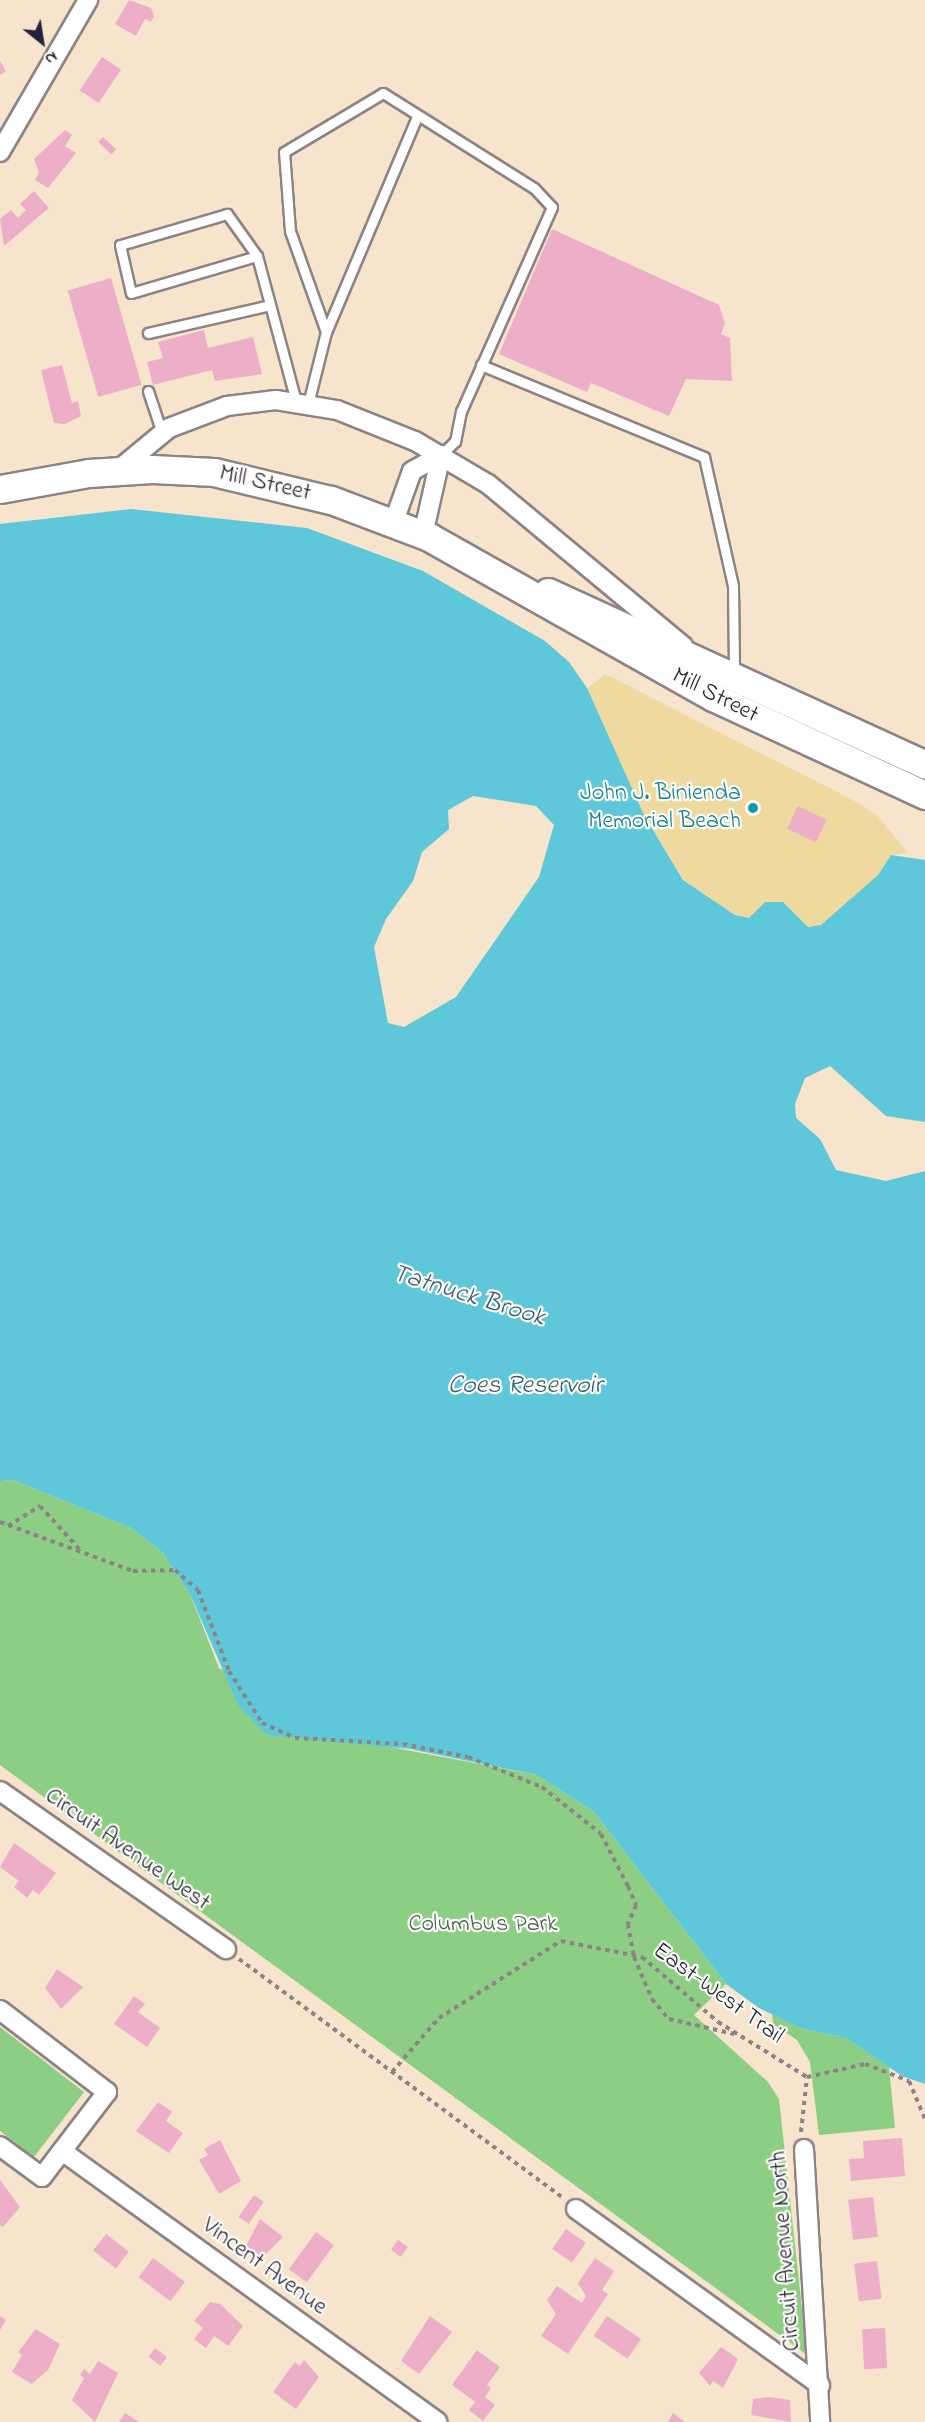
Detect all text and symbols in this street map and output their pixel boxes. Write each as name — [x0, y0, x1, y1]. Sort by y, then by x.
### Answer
north arrow — [12, 12, 72, 72]
text: N — [40, 44, 62, 71]
street label: Mill Street — [216, 459, 314, 509]
street label: Mill Street — [667, 662, 763, 730]
place label: John J. Binienda Memorial Beach — [580, 780, 741, 836]
marker: John J. Binienda Memorial Beach — [746, 801, 760, 815]
water label: Tatnuck Brook — [388, 1259, 548, 1335]
water label: Coes Reservoir — [448, 1371, 602, 1403]
street label: Circuit Avenue West — [39, 1782, 215, 1918]
park label: Columbus Park — [408, 1911, 558, 1939]
street label: East-West Trail — [647, 1937, 789, 2051]
street label: Circuit Avenue North — [765, 2150, 807, 2352]
street label: Vincent Avenue — [196, 2212, 332, 2322]

